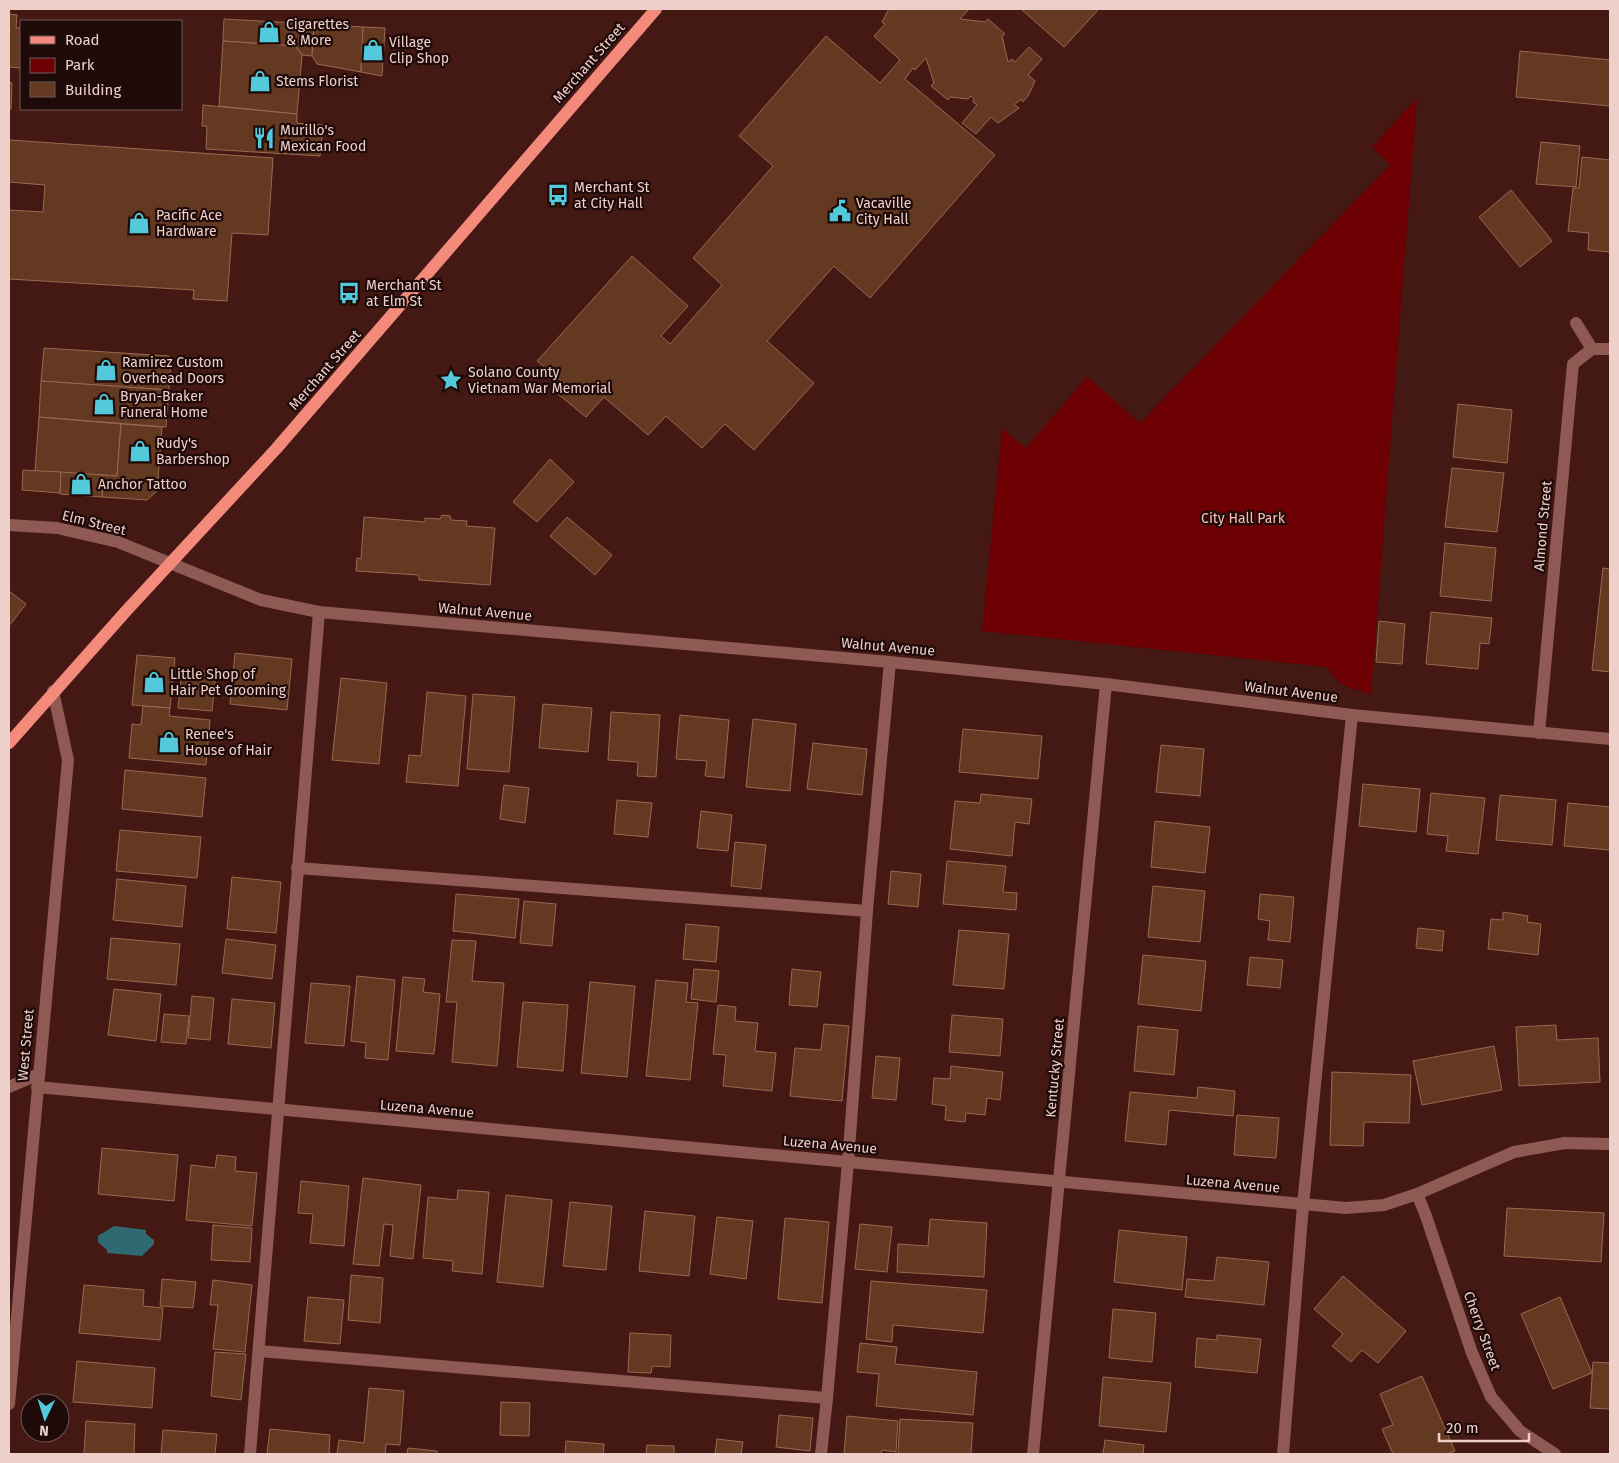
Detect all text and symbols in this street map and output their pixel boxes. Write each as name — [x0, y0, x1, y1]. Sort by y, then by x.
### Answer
place label: Cigarettes & More — [286, 16, 350, 49]
shop icon: Cigarettes & More — [256, 19, 282, 45]
street label: Merchant Street — [549, 19, 629, 107]
legend — [20, 20, 182, 110]
text: Road — [65, 31, 100, 49]
place label: Village Clip Shop — [389, 34, 449, 67]
shop icon: Village Clip Shop — [360, 37, 386, 63]
text: Park — [65, 56, 95, 74]
shop icon: Stems Florist — [247, 68, 273, 94]
place label: Stems Florist — [276, 73, 359, 90]
text: Building — [65, 81, 121, 99]
place label: Murillo's Mexican Food — [280, 122, 366, 155]
restaurant icon: Murillo's Mexican Food — [251, 125, 277, 151]
place label: Merchant St at City Hall — [574, 179, 651, 212]
bus stop icon: Merchant St at City Hall — [545, 182, 571, 208]
place label: Vacaville City Hall — [856, 195, 911, 228]
public building icon: Vacaville City Hall — [827, 198, 853, 224]
place label: Pacific Ace Hardware — [156, 207, 222, 240]
shop icon: Pacific Ace Hardware — [126, 210, 152, 236]
place label: Merchant St at Elm St — [366, 277, 443, 310]
bus stop icon: Merchant St at Elm St — [336, 280, 362, 306]
street label: Merchant Street — [285, 326, 365, 414]
place label: Ramirez Custom Overhead Doors — [122, 354, 225, 387]
shop icon: Ramirez Custom Overhead Doors — [93, 357, 119, 383]
place label: Solano County Vietnam War Memorial — [468, 364, 611, 397]
place icon: Solano County Vietnam War Memorial — [438, 367, 464, 393]
place label: Bryan-Braker Funeral Home — [120, 388, 208, 421]
shop icon: Bryan-Braker Funeral Home — [91, 391, 117, 417]
place label: Rudy's Barbershop — [156, 435, 230, 468]
shop icon: Rudy's Barbershop — [127, 438, 153, 464]
shop icon: Anchor Tattoo — [68, 471, 94, 497]
place label: Anchor Tattoo — [98, 476, 187, 493]
street label: Almond Street — [1531, 479, 1555, 572]
street label: Elm Street — [60, 507, 129, 539]
park label: City Hall Park — [1201, 510, 1286, 527]
street label: Walnut Avenue — [437, 599, 533, 625]
street label: Walnut Avenue — [840, 634, 936, 660]
place label: Little Shop of Hair Pet Grooming — [170, 666, 287, 699]
shop icon: Little Shop of Hair Pet Grooming — [141, 669, 167, 695]
street label: Walnut Avenue — [1243, 678, 1339, 706]
place label: Renee's House of Hair — [185, 726, 272, 759]
shop icon: Renee's House of Hair — [156, 729, 182, 755]
street label: West Street — [14, 1007, 38, 1082]
street label: Kentucky Street — [1042, 1017, 1068, 1118]
street label: Luzena Avenue — [379, 1096, 475, 1122]
street label: Luzena Avenue — [782, 1132, 878, 1158]
street label: Luzena Avenue — [1185, 1171, 1281, 1197]
street label: Cherry Street — [1460, 1289, 1504, 1374]
north arrow — [20, 1393, 70, 1443]
scale bar — [1439, 1410, 1529, 1442]
text: 20 m — [1446, 1419, 1479, 1437]
text: N — [39, 1422, 49, 1439]

